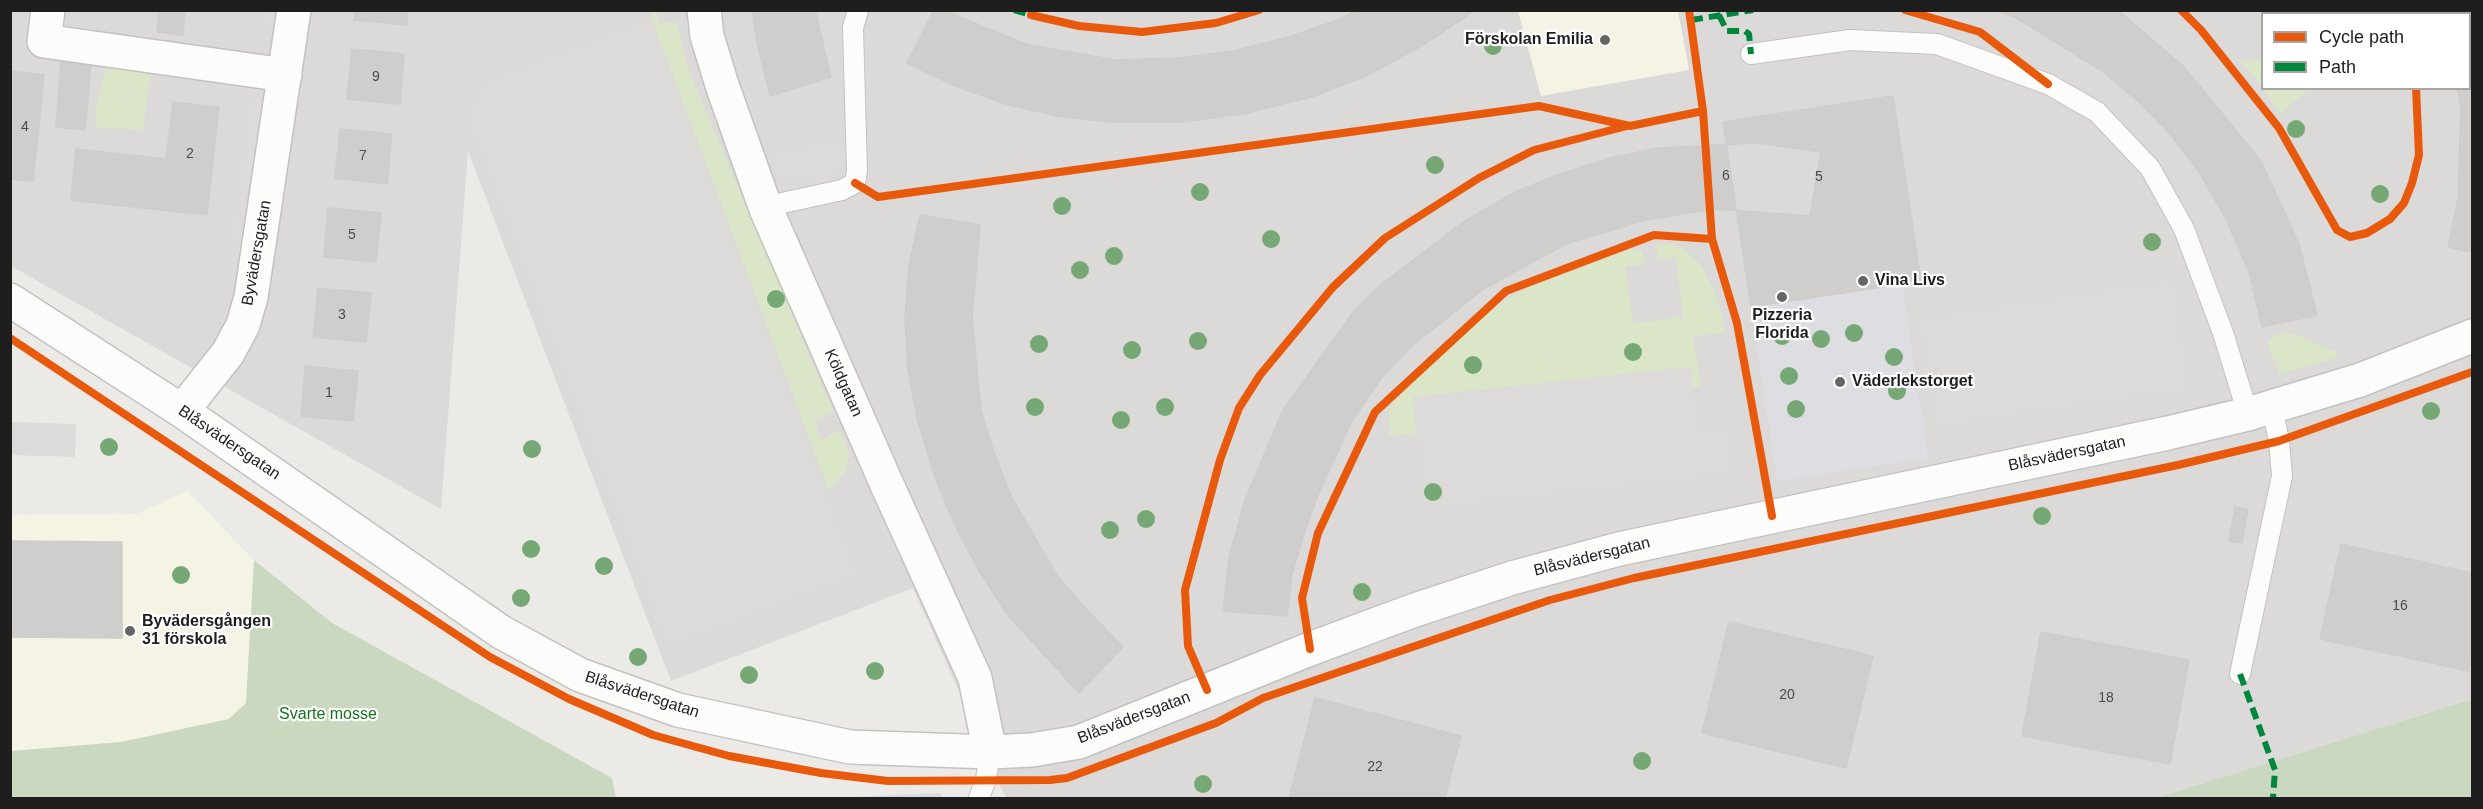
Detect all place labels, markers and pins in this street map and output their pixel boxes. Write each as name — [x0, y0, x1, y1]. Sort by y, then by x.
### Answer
place label: Förskolan Emilia — [1465, 30, 1593, 50]
marker: Förskolan Emilia — [1598, 33, 1612, 47]
place label: Vina Livs — [1875, 271, 1945, 291]
marker: Vina Livs — [1856, 274, 1870, 288]
marker: Pizzeria Florida — [1775, 290, 1789, 304]
place label: Pizzeria Florida — [1752, 306, 1812, 344]
place label: Väderlekstorget — [1852, 372, 1973, 392]
marker: Väderlekstorget — [1833, 375, 1847, 389]
place label: Byvädersgången 31 förskola — [142, 612, 271, 650]
marker: Byvädersgången 31 förskola — [123, 624, 137, 638]

